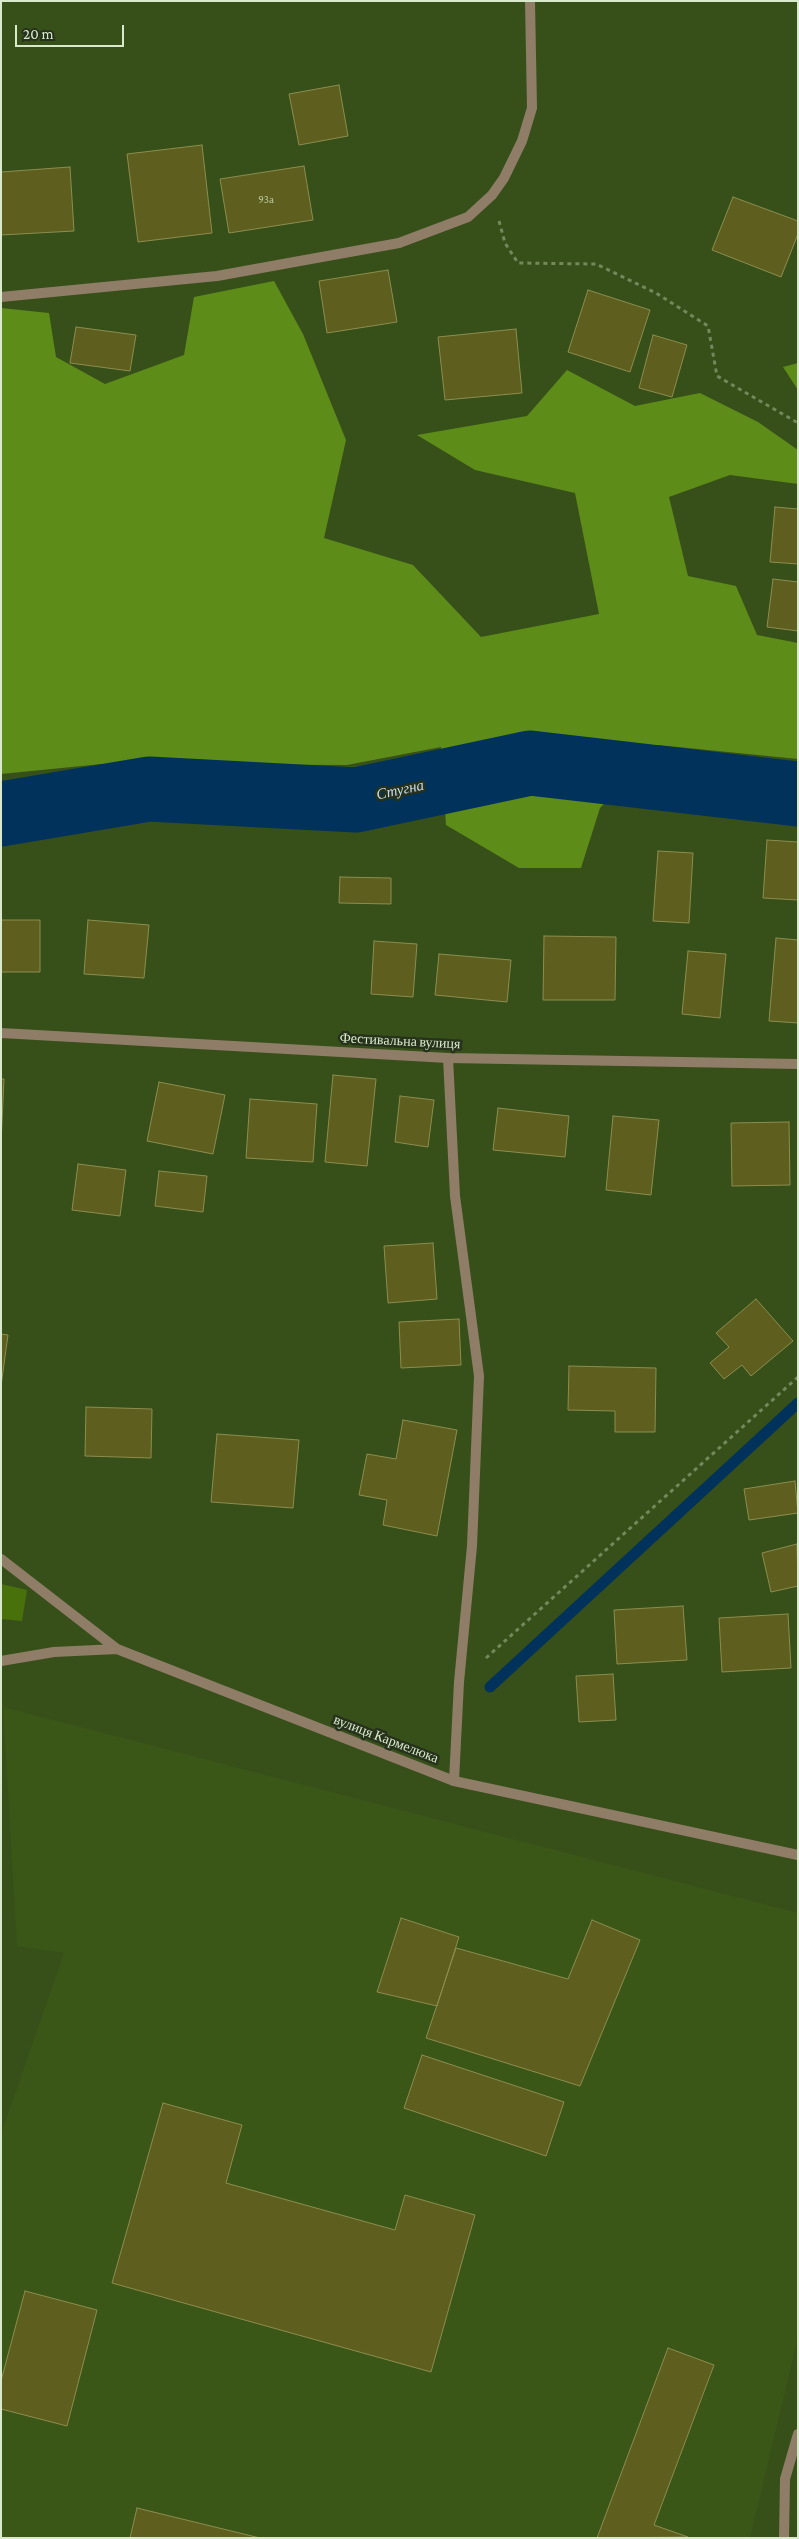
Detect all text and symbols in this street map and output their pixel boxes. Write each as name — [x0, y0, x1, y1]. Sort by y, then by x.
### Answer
scale bar — [18, 15, 126, 47]
text: 20 m — [23, 26, 54, 42]
house number: 93а — [258, 193, 274, 207]
water label: Стугна — [375, 776, 425, 804]
street label: Фестивальна вулиця — [339, 1029, 461, 1053]
street label: вулиця Кармелюка — [331, 1711, 441, 1767]

